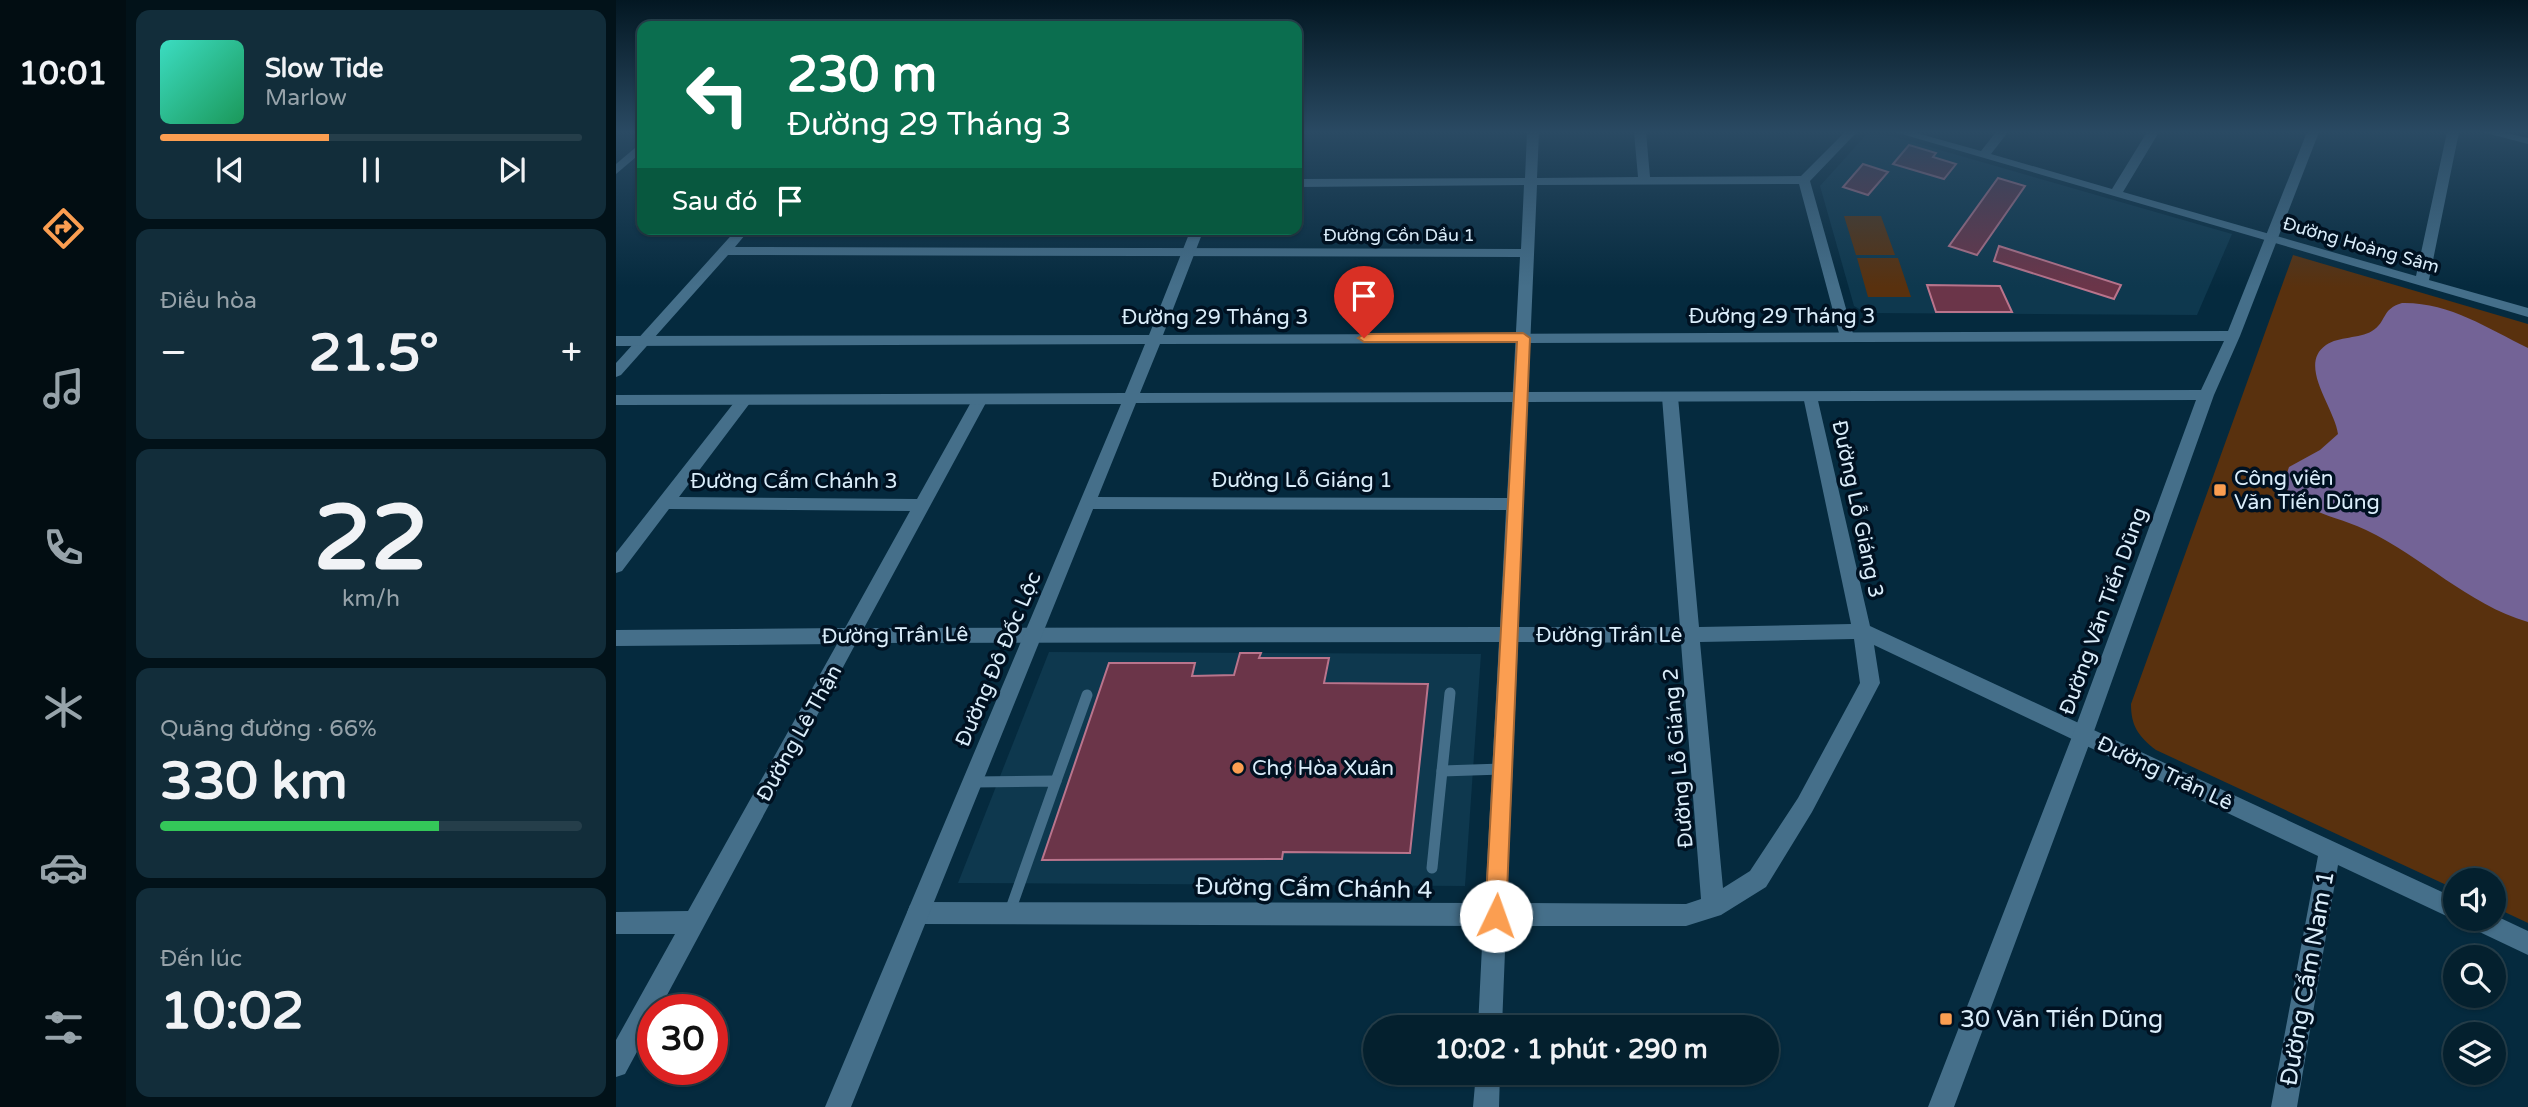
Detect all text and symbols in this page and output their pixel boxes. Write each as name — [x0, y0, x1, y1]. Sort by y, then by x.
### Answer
text: 230 m — [787, 46, 937, 105]
icon: left — [672, 49, 763, 140]
text: Slow Tide — [265, 53, 383, 84]
text: 10:01 — [19, 55, 107, 93]
text: Marlow — [265, 84, 347, 112]
text: Đường 29 Tháng 3 — [787, 106, 1072, 144]
icon: previous — [211, 151, 249, 189]
icon: pause — [352, 151, 390, 189]
icon: next — [493, 151, 531, 189]
icon: arrive — [771, 182, 809, 220]
text: Sau đó — [672, 186, 757, 217]
icon: directions — [39, 204, 88, 253]
street label: Đường Hoàng Sâm — [2280, 212, 2442, 278]
street label: Đường Cồn Dầu 1 — [1323, 224, 1475, 246]
pin — [1334, 266, 1394, 338]
icon: arrive — [1345, 277, 1383, 315]
text: Điều hòa — [160, 287, 257, 315]
street label: Đường 29 Tháng 3 — [1689, 304, 1875, 329]
street label: Đường 29 Tháng 3 — [1122, 305, 1308, 330]
text: 21.5° — [309, 322, 439, 385]
text: − — [160, 330, 187, 376]
text: + — [561, 330, 582, 376]
icon: music — [39, 364, 88, 413]
street label: Đường Lỗ Giáng 3 — [1826, 418, 1889, 600]
place label: Công viên Văn Tiến Dũng — [2234, 466, 2380, 515]
street label: Đường Lỗ Giáng 1 — [1212, 468, 1392, 493]
street label: Đường Cẩm Chánh 3 — [690, 469, 898, 494]
marker: Công viên Văn Tiến Dũng — [2212, 482, 2228, 498]
text: 22 — [314, 484, 428, 594]
street label: Đường Văn Tiến Dũng — [2054, 504, 2153, 718]
icon: phone — [39, 523, 88, 572]
street label: Đường Đô Đốc Lộc — [950, 568, 1047, 750]
text: km/h — [342, 585, 400, 613]
street label: Đường Trần Lê — [822, 622, 969, 649]
street label: Đường Trần Lê — [1536, 623, 1682, 648]
street label: Đường Lê Thận — [752, 661, 847, 806]
street label: Đường Lỗ Giáng 2 — [1658, 667, 1699, 849]
icon: climate — [39, 683, 88, 732]
text: Quãng đường · 66% — [160, 715, 377, 743]
street label: Đường Trần Lê — [2093, 731, 2237, 816]
text: 330 km — [160, 750, 348, 813]
place label: Chợ Hòa Xuân — [1252, 756, 1394, 781]
marker: Chợ Hòa Xuân — [1230, 760, 1246, 776]
icon: car — [39, 843, 88, 892]
street label: Đường Cẩm Nam 1 — [2274, 868, 2341, 1088]
map controls — [2443, 868, 2506, 1085]
button: sound — [2443, 868, 2506, 931]
street label: Đường Cẩm Chánh 4 — [1195, 872, 1433, 905]
position arrow — [1459, 879, 1533, 953]
text: Đến lúc — [160, 945, 242, 973]
button: search — [2443, 945, 2506, 1008]
text: 10:02 — [160, 980, 304, 1043]
speed limit sign: 30 — [637, 994, 728, 1085]
icon: filters — [39, 1003, 88, 1052]
place label: 30 Văn Tiến Dũng — [1960, 1005, 2163, 1034]
marker: 30 Văn Tiến Dũng — [1938, 1011, 1954, 1027]
button: layers — [2443, 1022, 2506, 1085]
text: 10:02 · 1 phút · 290 m — [1434, 1034, 1708, 1065]

